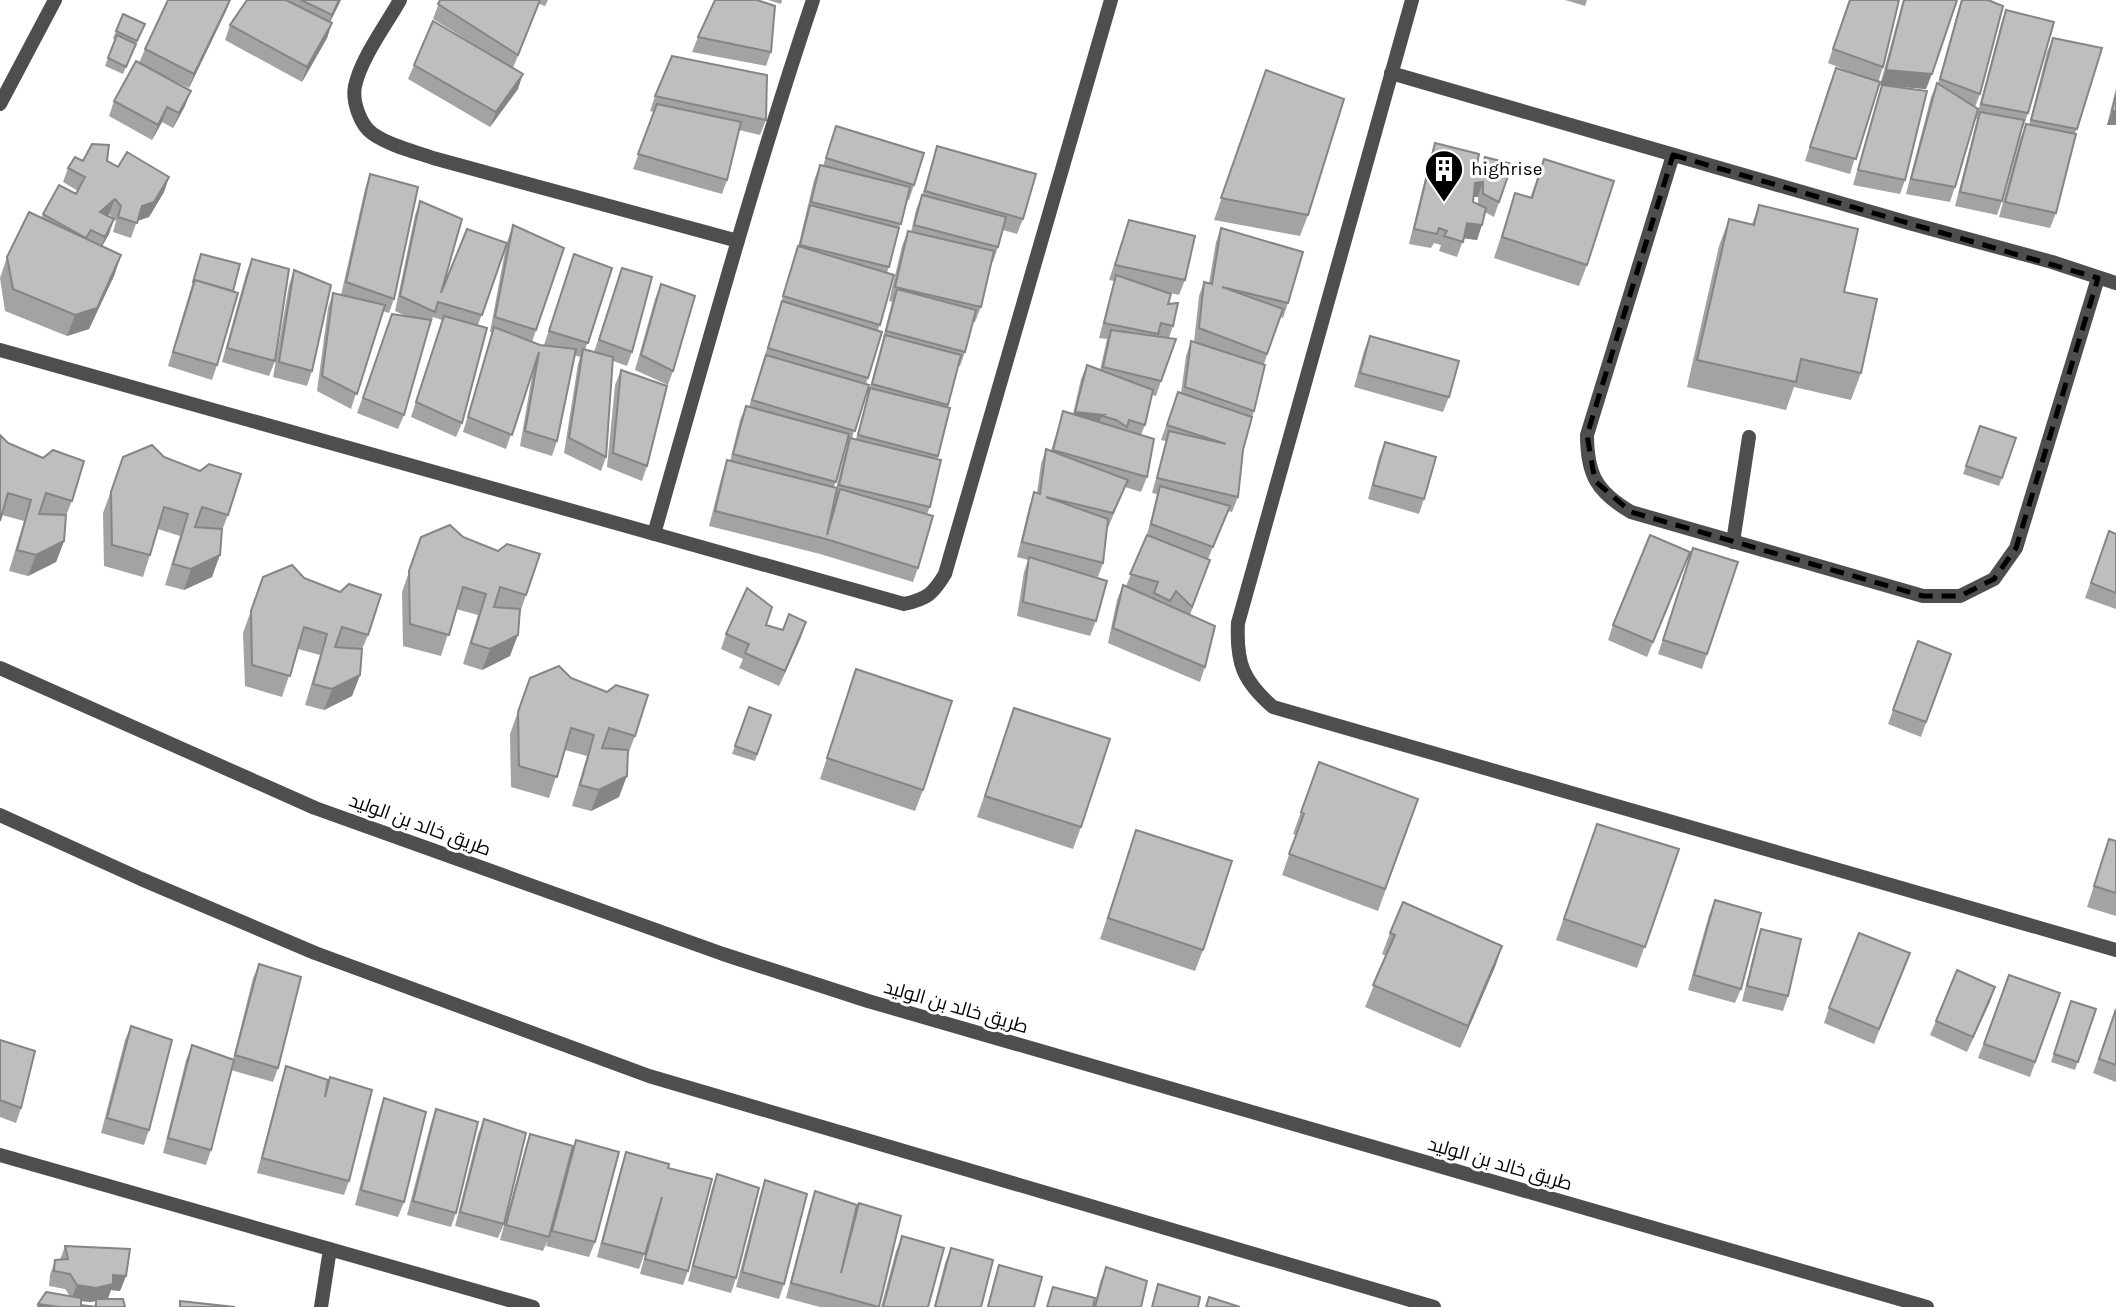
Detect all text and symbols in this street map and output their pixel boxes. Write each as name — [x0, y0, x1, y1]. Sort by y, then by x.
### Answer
building icon: highrise — [1423, 148, 1465, 203]
place label: highrise — [1471, 158, 1543, 180]
street label: طريق خالد بن الوليد — [346, 789, 494, 862]
street label: طريق خالد بن الوليد — [881, 976, 1031, 1039]
street label: طريق خالد بن الوليد — [1425, 1133, 1575, 1196]

